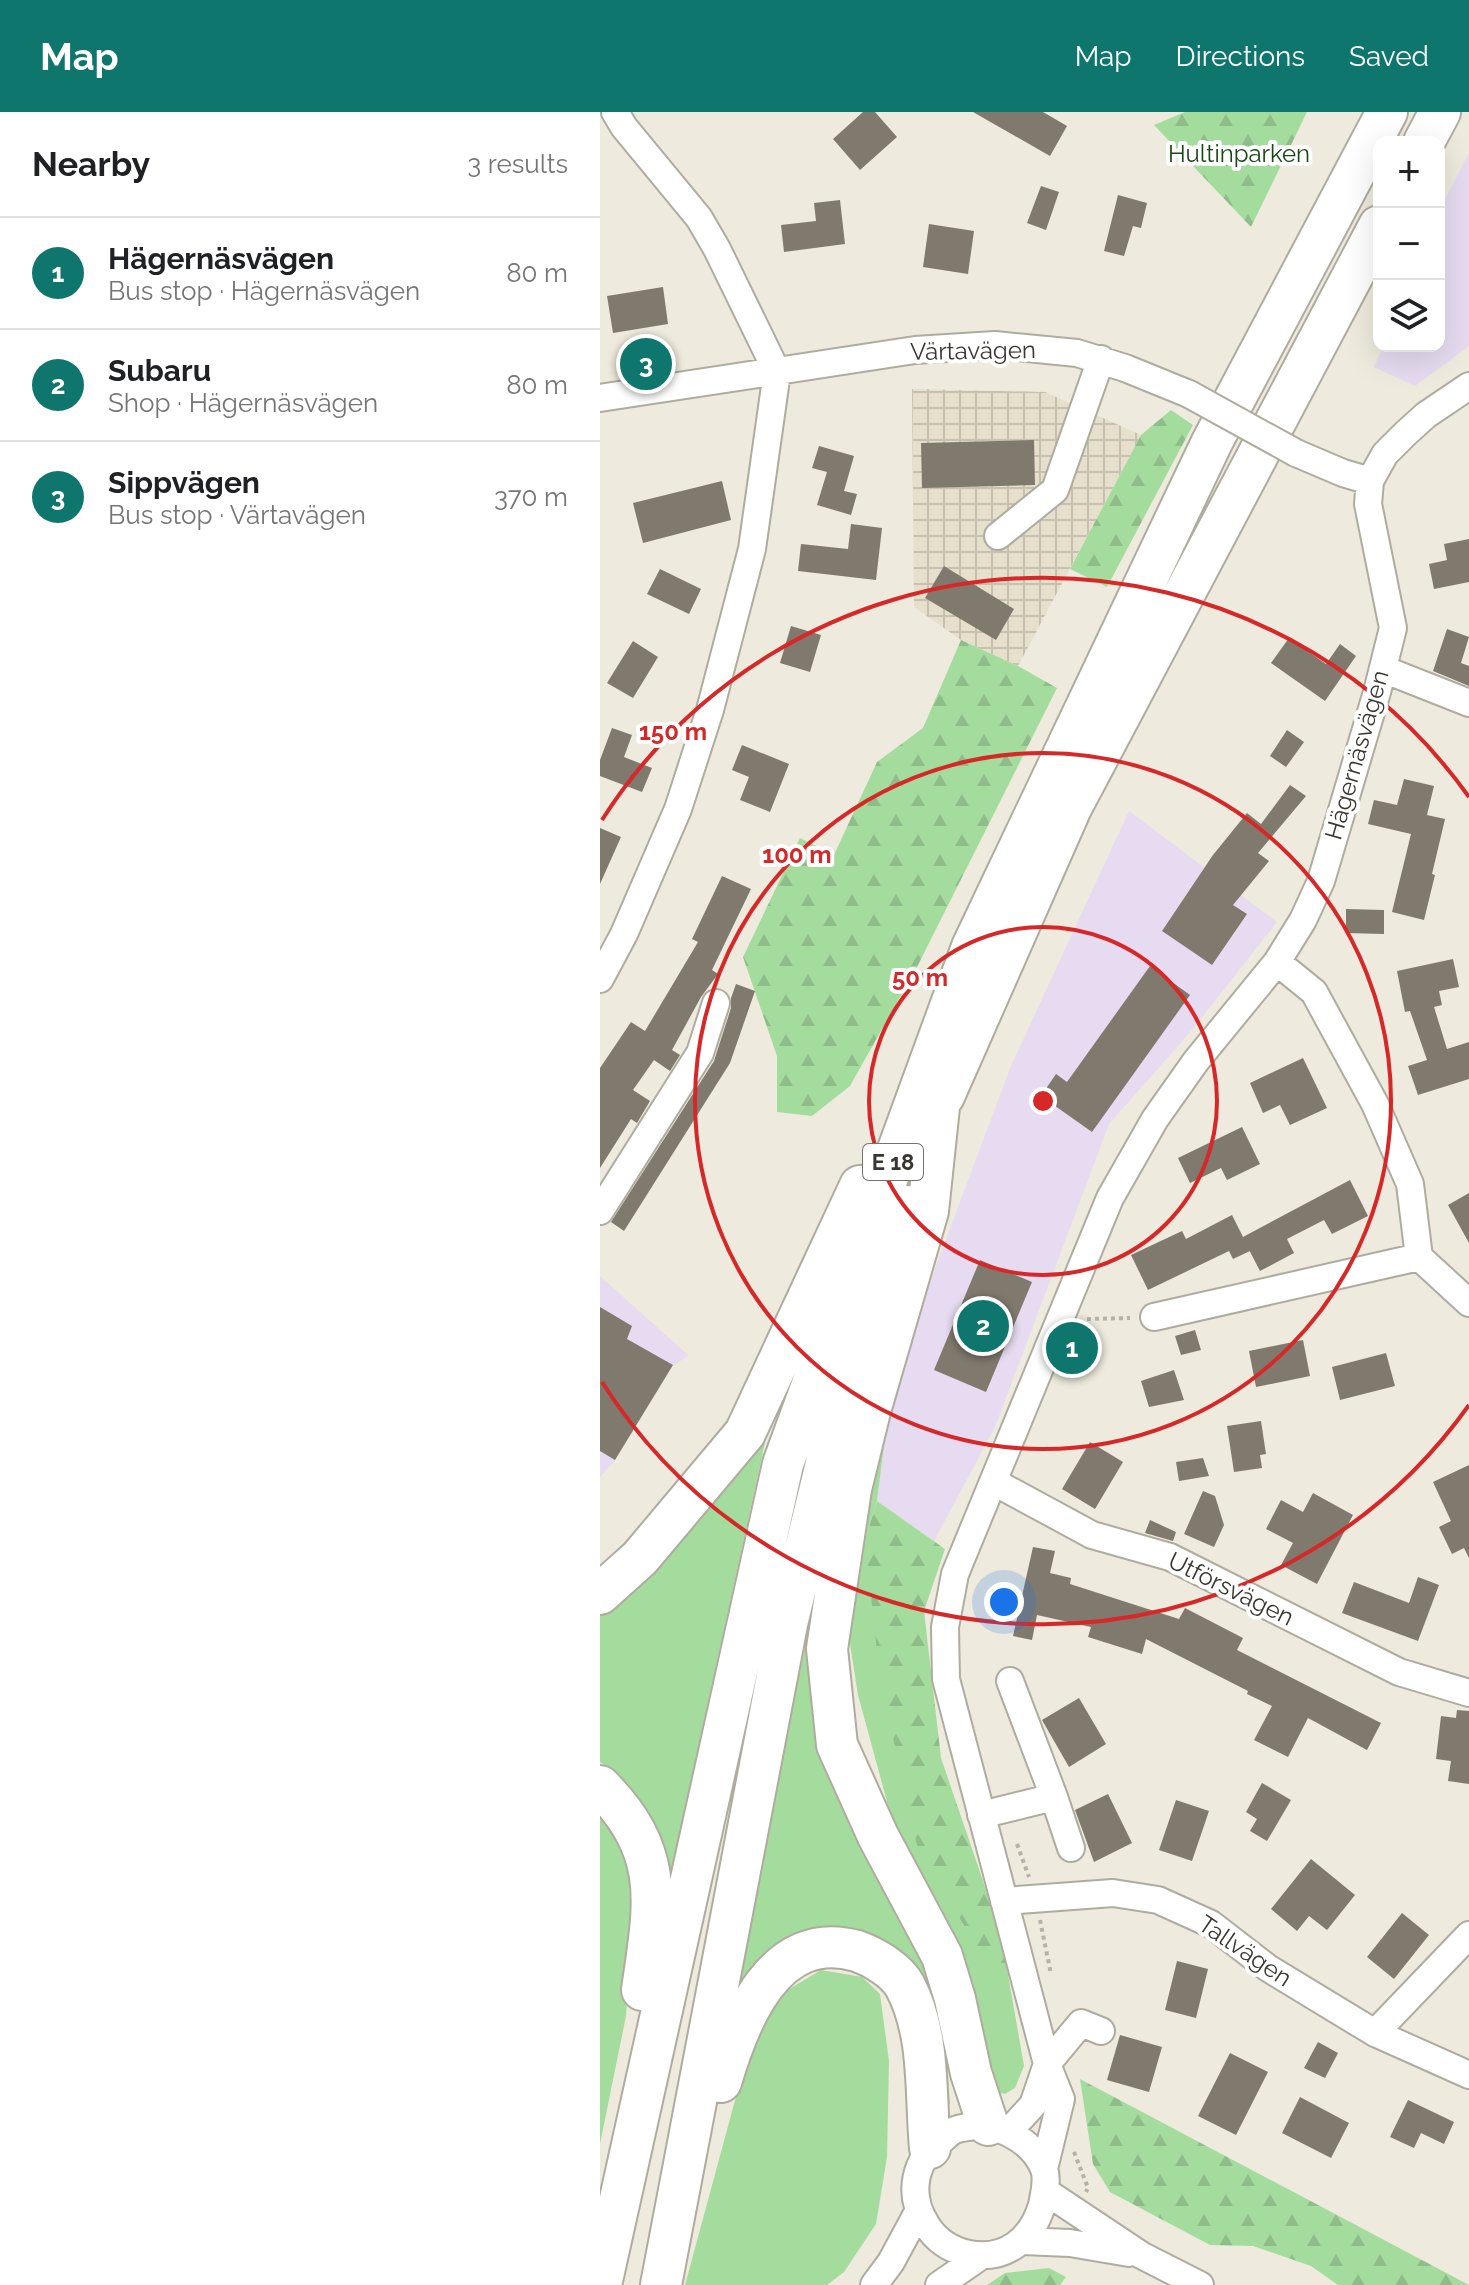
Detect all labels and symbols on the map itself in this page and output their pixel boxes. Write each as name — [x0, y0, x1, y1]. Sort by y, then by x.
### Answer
park label: Hultinparken — [1168, 139, 1310, 168]
pin: 3 — [620, 334, 672, 394]
street label: Värtavägen — [910, 335, 1036, 366]
street label: Hägernäsvägen — [1318, 667, 1395, 843]
text: 150 m — [639, 717, 707, 746]
text: 100 m — [762, 840, 832, 869]
text: 50 m — [892, 963, 948, 992]
centre of rings — [1029, 1087, 1057, 1115]
road number: E 18 — [863, 1144, 923, 1180]
pin: 2 — [957, 1296, 1009, 1356]
pin: 1 — [1046, 1318, 1098, 1378]
street label: Utförsvägen — [1164, 1546, 1299, 1631]
your location — [984, 1582, 1024, 1622]
street label: Tallvägen — [1193, 1909, 1297, 1992]

